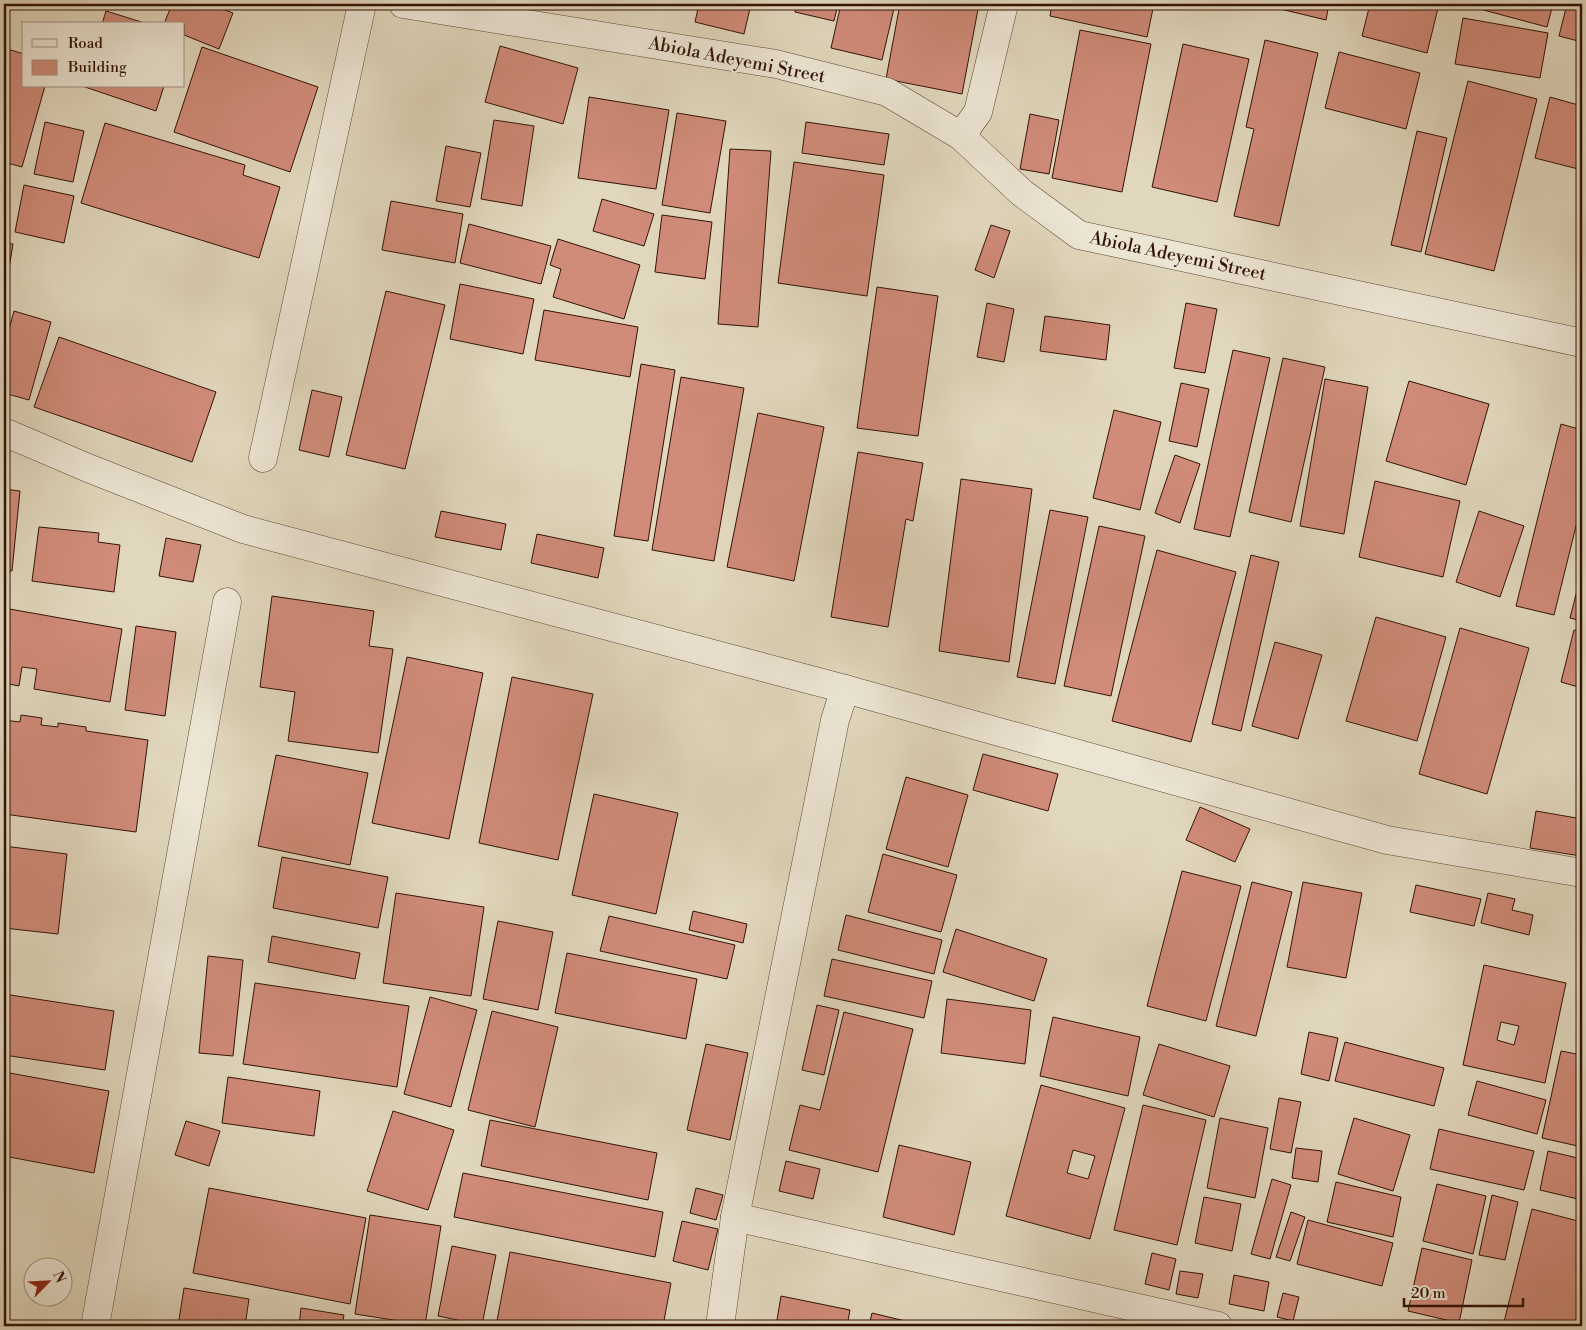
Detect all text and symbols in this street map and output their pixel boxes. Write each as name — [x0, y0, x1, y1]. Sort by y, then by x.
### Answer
legend — [22, 22, 185, 88]
street label: Abiola Adeyemi Street — [646, 31, 828, 89]
text: Road — [68, 34, 103, 53]
text: Building — [67, 58, 127, 77]
street label: Abiola Adeyemi Street — [1087, 226, 1269, 286]
north arrow — [22, 1258, 72, 1308]
text: N — [48, 1268, 69, 1286]
scale bar — [1404, 1275, 1522, 1307]
text: 20 m — [1411, 1284, 1446, 1303]

